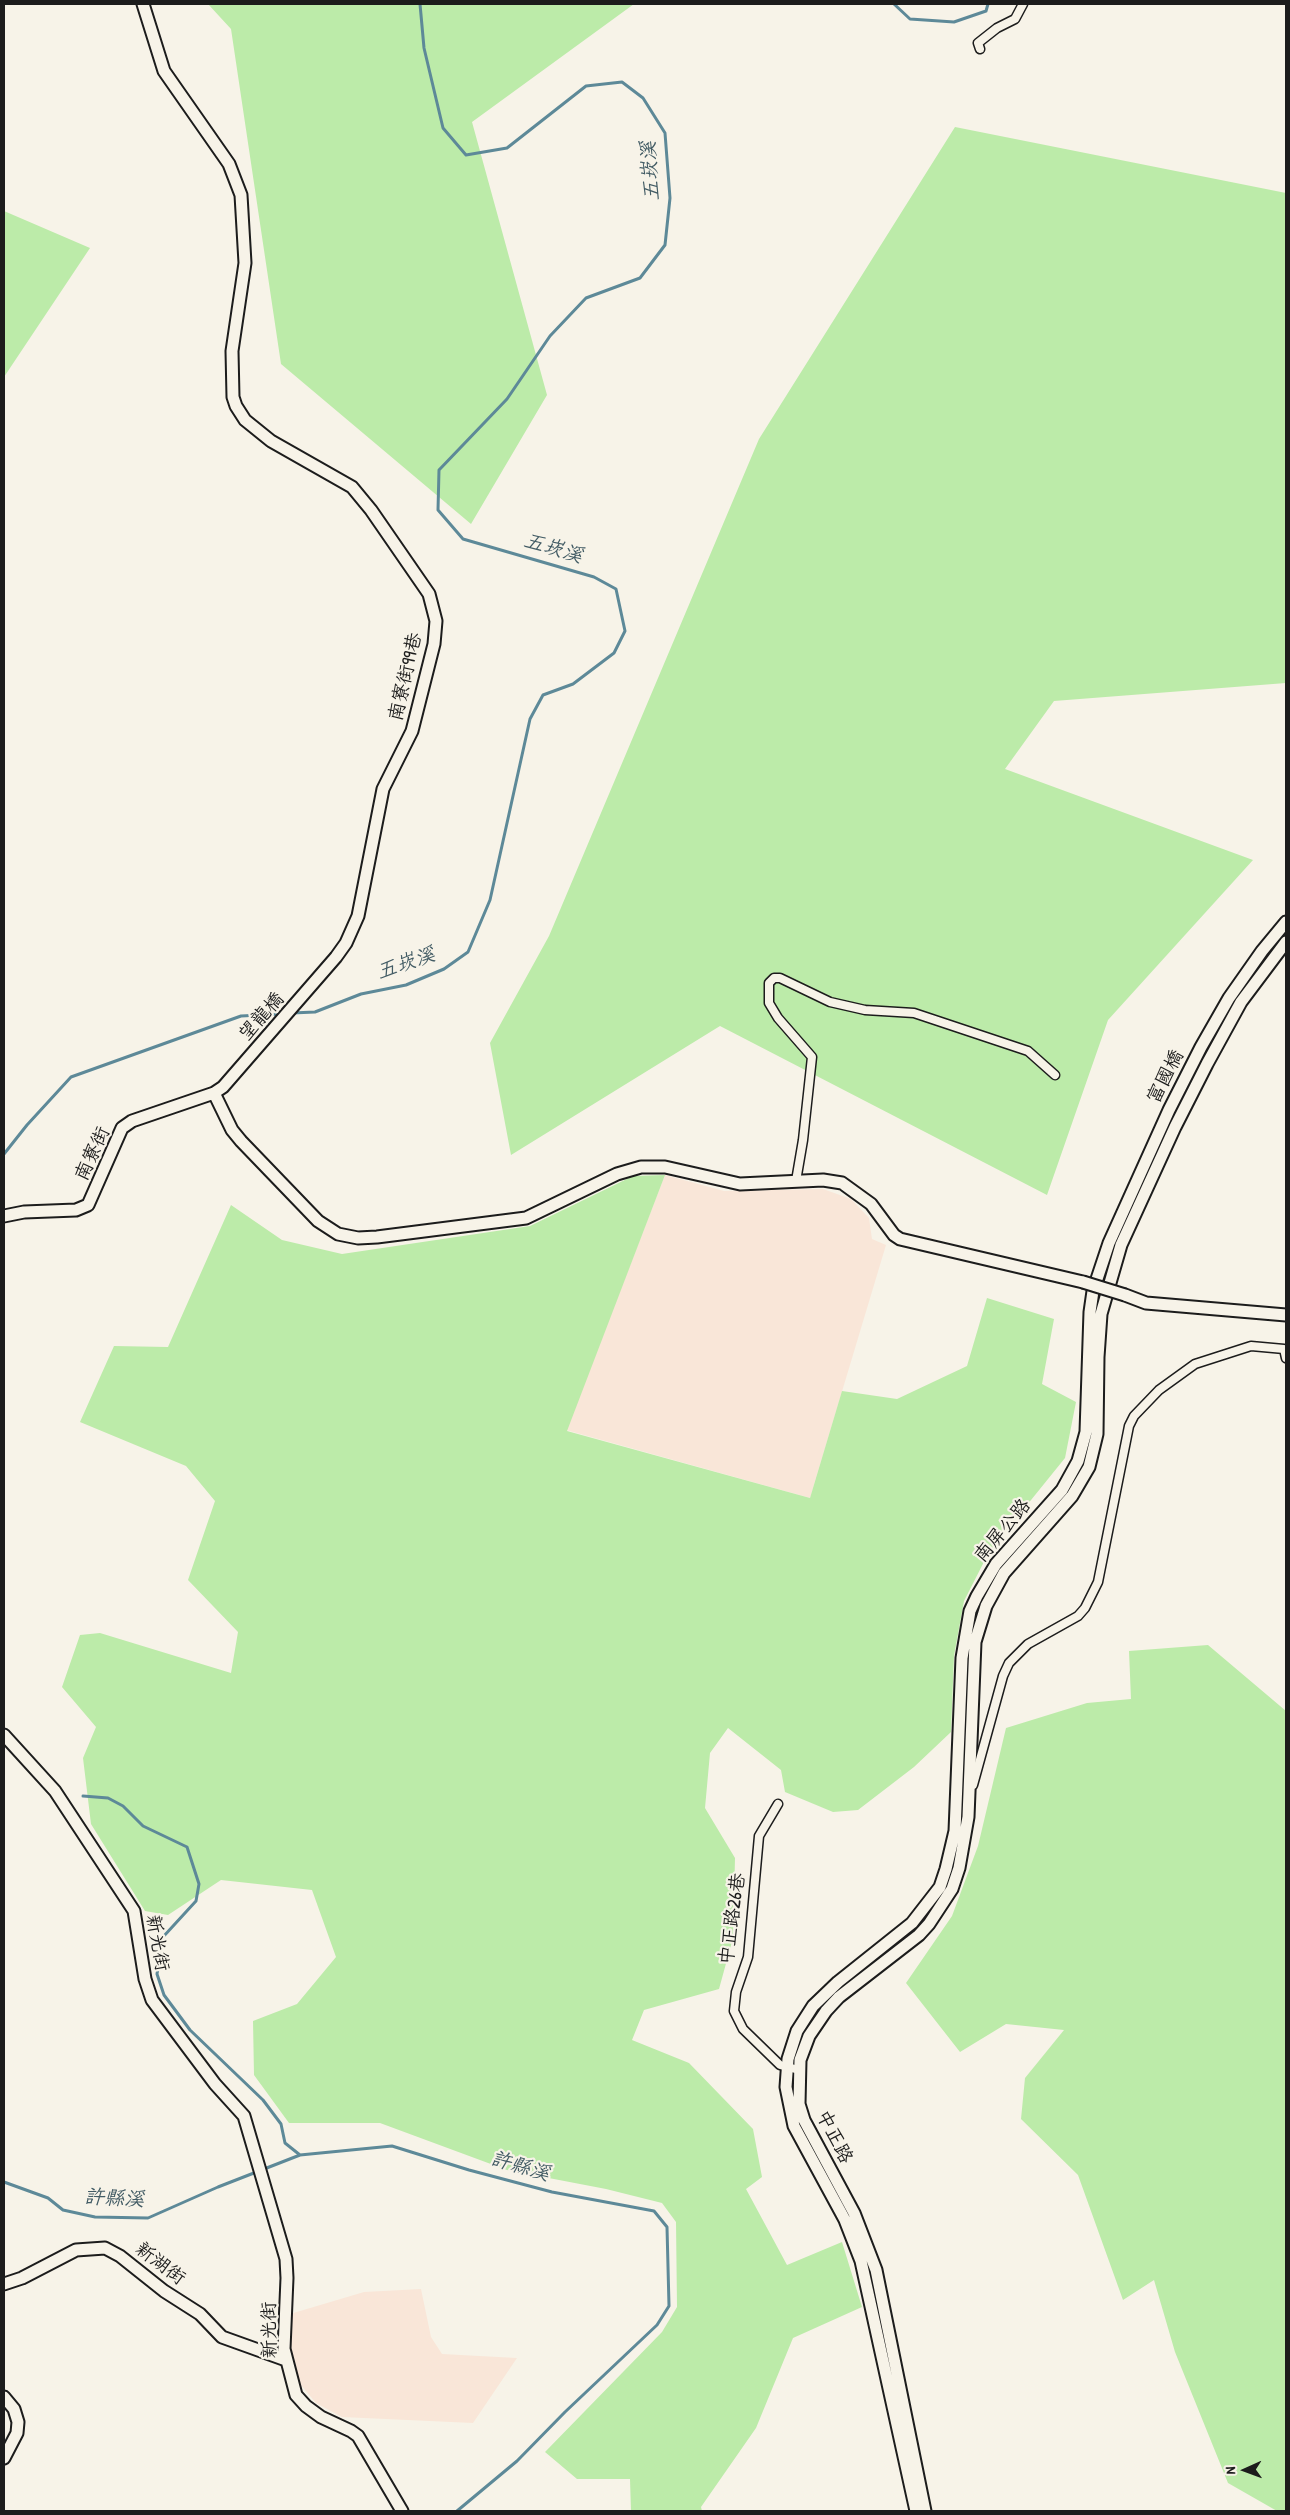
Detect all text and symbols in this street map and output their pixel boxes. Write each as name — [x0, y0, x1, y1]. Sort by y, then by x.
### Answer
water label: 五崁溪 — [637, 140, 665, 202]
water label: 五崁溪 — [521, 529, 585, 569]
street label: 南寮街99巷 — [385, 631, 427, 723]
water label: 五崁溪 — [374, 943, 438, 985]
street label: 望龍橋 — [235, 988, 289, 1046]
street label: 富國橋 — [1143, 1046, 1189, 1108]
street label: 南寮街 — [71, 1123, 115, 1185]
street label: 南屏公路 — [970, 1495, 1036, 1567]
street label: 中正路26巷 — [715, 1872, 751, 1966]
street label: 新光街 — [141, 1913, 173, 1973]
street label: 中正路 — [811, 2106, 857, 2168]
water label: 許縣溪 — [488, 2147, 552, 2187]
water label: 許縣溪 — [83, 2185, 145, 2213]
street label: 新湖街 — [130, 2238, 190, 2290]
street label: 新光街 — [258, 2301, 282, 2359]
north arrow — [1220, 2445, 1270, 2495]
text: N — [1220, 2466, 1239, 2475]

